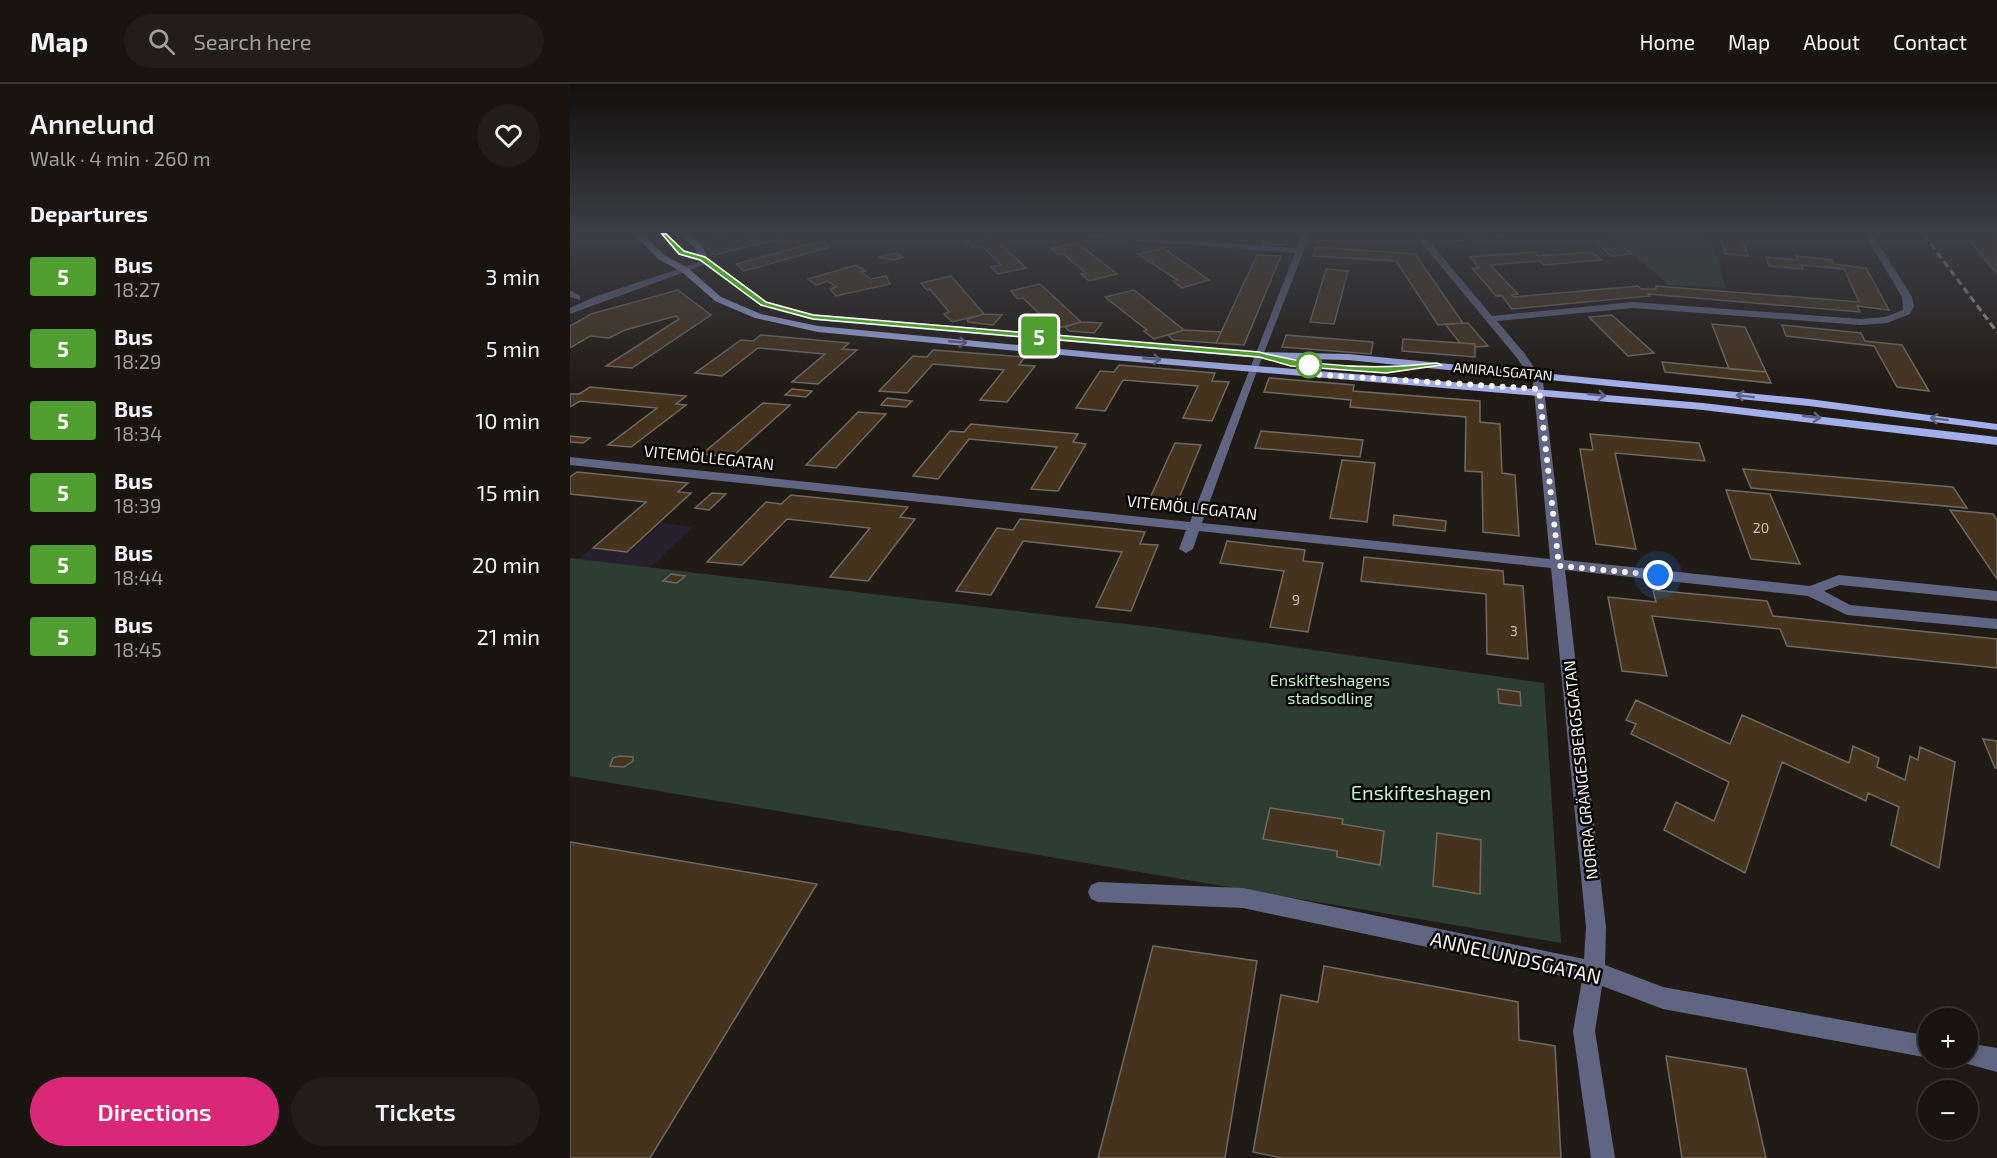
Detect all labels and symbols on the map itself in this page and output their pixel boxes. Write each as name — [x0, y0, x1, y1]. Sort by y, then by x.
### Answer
line badge: 5 — [1020, 316, 1058, 356]
one-way arrow — [948, 337, 968, 348]
unlabelled marker — [1296, 352, 1322, 378]
one-way arrow — [1142, 354, 1162, 365]
street label: AMIRALSGATAN — [1453, 358, 1553, 384]
one-way arrow — [1587, 390, 1607, 401]
one-way arrow — [1736, 390, 1756, 401]
one-way arrow — [1802, 412, 1822, 423]
one-way arrow — [1930, 414, 1949, 425]
street label: VITEMÖLLEGATAN — [643, 441, 775, 473]
street label: VITEMÖLLEGATAN — [1126, 491, 1258, 523]
house number: 20 — [1753, 519, 1769, 536]
your location — [1643, 560, 1673, 590]
house number: 9 — [1292, 591, 1300, 608]
house number: 3 — [1510, 622, 1518, 639]
street label: NORRA GRÄNGESBERGSGATAN — [1559, 659, 1601, 881]
park label: Enskifteshagens stadsodling — [1270, 670, 1390, 707]
park label: Enskifteshagen — [1351, 780, 1491, 804]
street label: ANNELUNDSGATAN — [1428, 926, 1604, 988]

